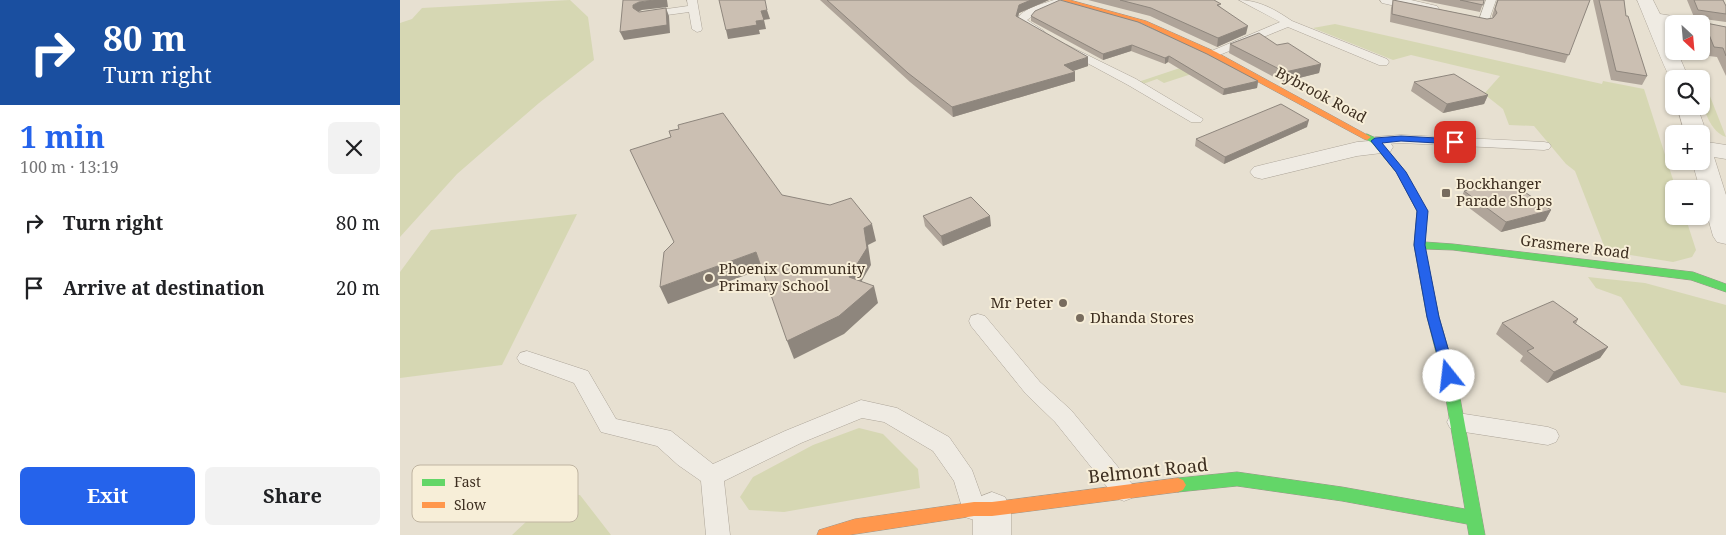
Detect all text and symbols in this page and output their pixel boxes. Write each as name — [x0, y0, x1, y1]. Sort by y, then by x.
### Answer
text: 80 m — [103, 14, 186, 61]
north arrow — [1665, 15, 1710, 60]
map controls — [1665, 15, 1710, 225]
icon: right — [20, 20, 85, 85]
text: Turn right — [103, 59, 212, 89]
street label: Bybrook Road — [1272, 62, 1370, 127]
button: search — [1665, 70, 1710, 115]
text: 1 min — [20, 116, 105, 157]
pin — [1434, 121, 1476, 163]
button: close — [328, 122, 380, 174]
button: + — [1665, 125, 1710, 170]
icon: arrive — [1441, 128, 1469, 156]
text: 100 m · 13:19 — [20, 156, 119, 178]
place label: Bockhanger Parade Shops — [1456, 173, 1552, 210]
button: − — [1665, 180, 1710, 225]
marker: Bockhanger Parade Shops — [1440, 187, 1452, 199]
icon: right — [20, 209, 48, 237]
text: Turn right — [63, 210, 163, 236]
text: 80 m — [336, 210, 380, 236]
street label: Grasmere Road — [1519, 229, 1631, 263]
place label: Phoenix Community Primary School — [719, 258, 866, 295]
marker: Phoenix Community Primary School — [703, 272, 715, 284]
icon: arrive — [20, 274, 48, 302]
text: Arrive at destination — [63, 275, 265, 301]
text: 20 m — [336, 275, 380, 301]
place label: Mr Peter — [991, 292, 1053, 312]
marker: Mr Peter — [1057, 297, 1069, 309]
place label: Dhanda Stores — [1090, 307, 1194, 327]
marker: Dhanda Stores — [1074, 312, 1086, 324]
position arrow — [1422, 349, 1474, 401]
street label: Belmont Road — [1087, 452, 1209, 488]
legend — [412, 465, 578, 522]
button: Exit — [20, 467, 195, 525]
button: Share — [205, 467, 380, 525]
text: Fast — [454, 472, 481, 491]
text: Slow — [454, 495, 487, 514]

